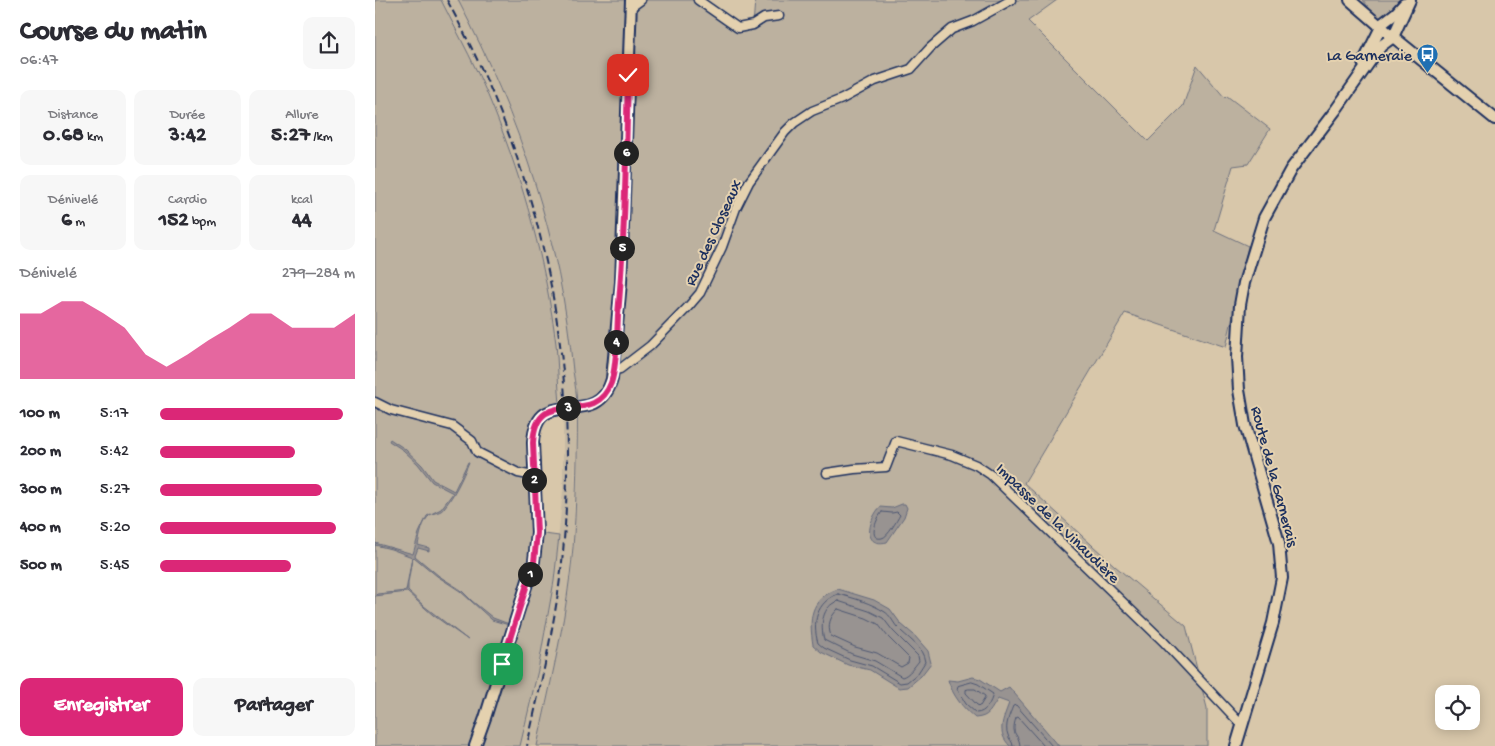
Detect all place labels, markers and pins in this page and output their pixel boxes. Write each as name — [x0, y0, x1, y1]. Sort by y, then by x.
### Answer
bus stop icon: La Garneraie — [1416, 42, 1440, 73]
place label: La Garneraie — [1327, 48, 1413, 67]
pin — [607, 54, 649, 96]
pin: 6 — [613, 140, 639, 166]
pin: 5 — [609, 236, 635, 260]
pin: 4 — [603, 330, 629, 354]
pin: 3 — [555, 396, 581, 420]
pin: 2 — [521, 468, 547, 492]
pin: 1 — [517, 562, 543, 586]
pin — [481, 643, 523, 685]

